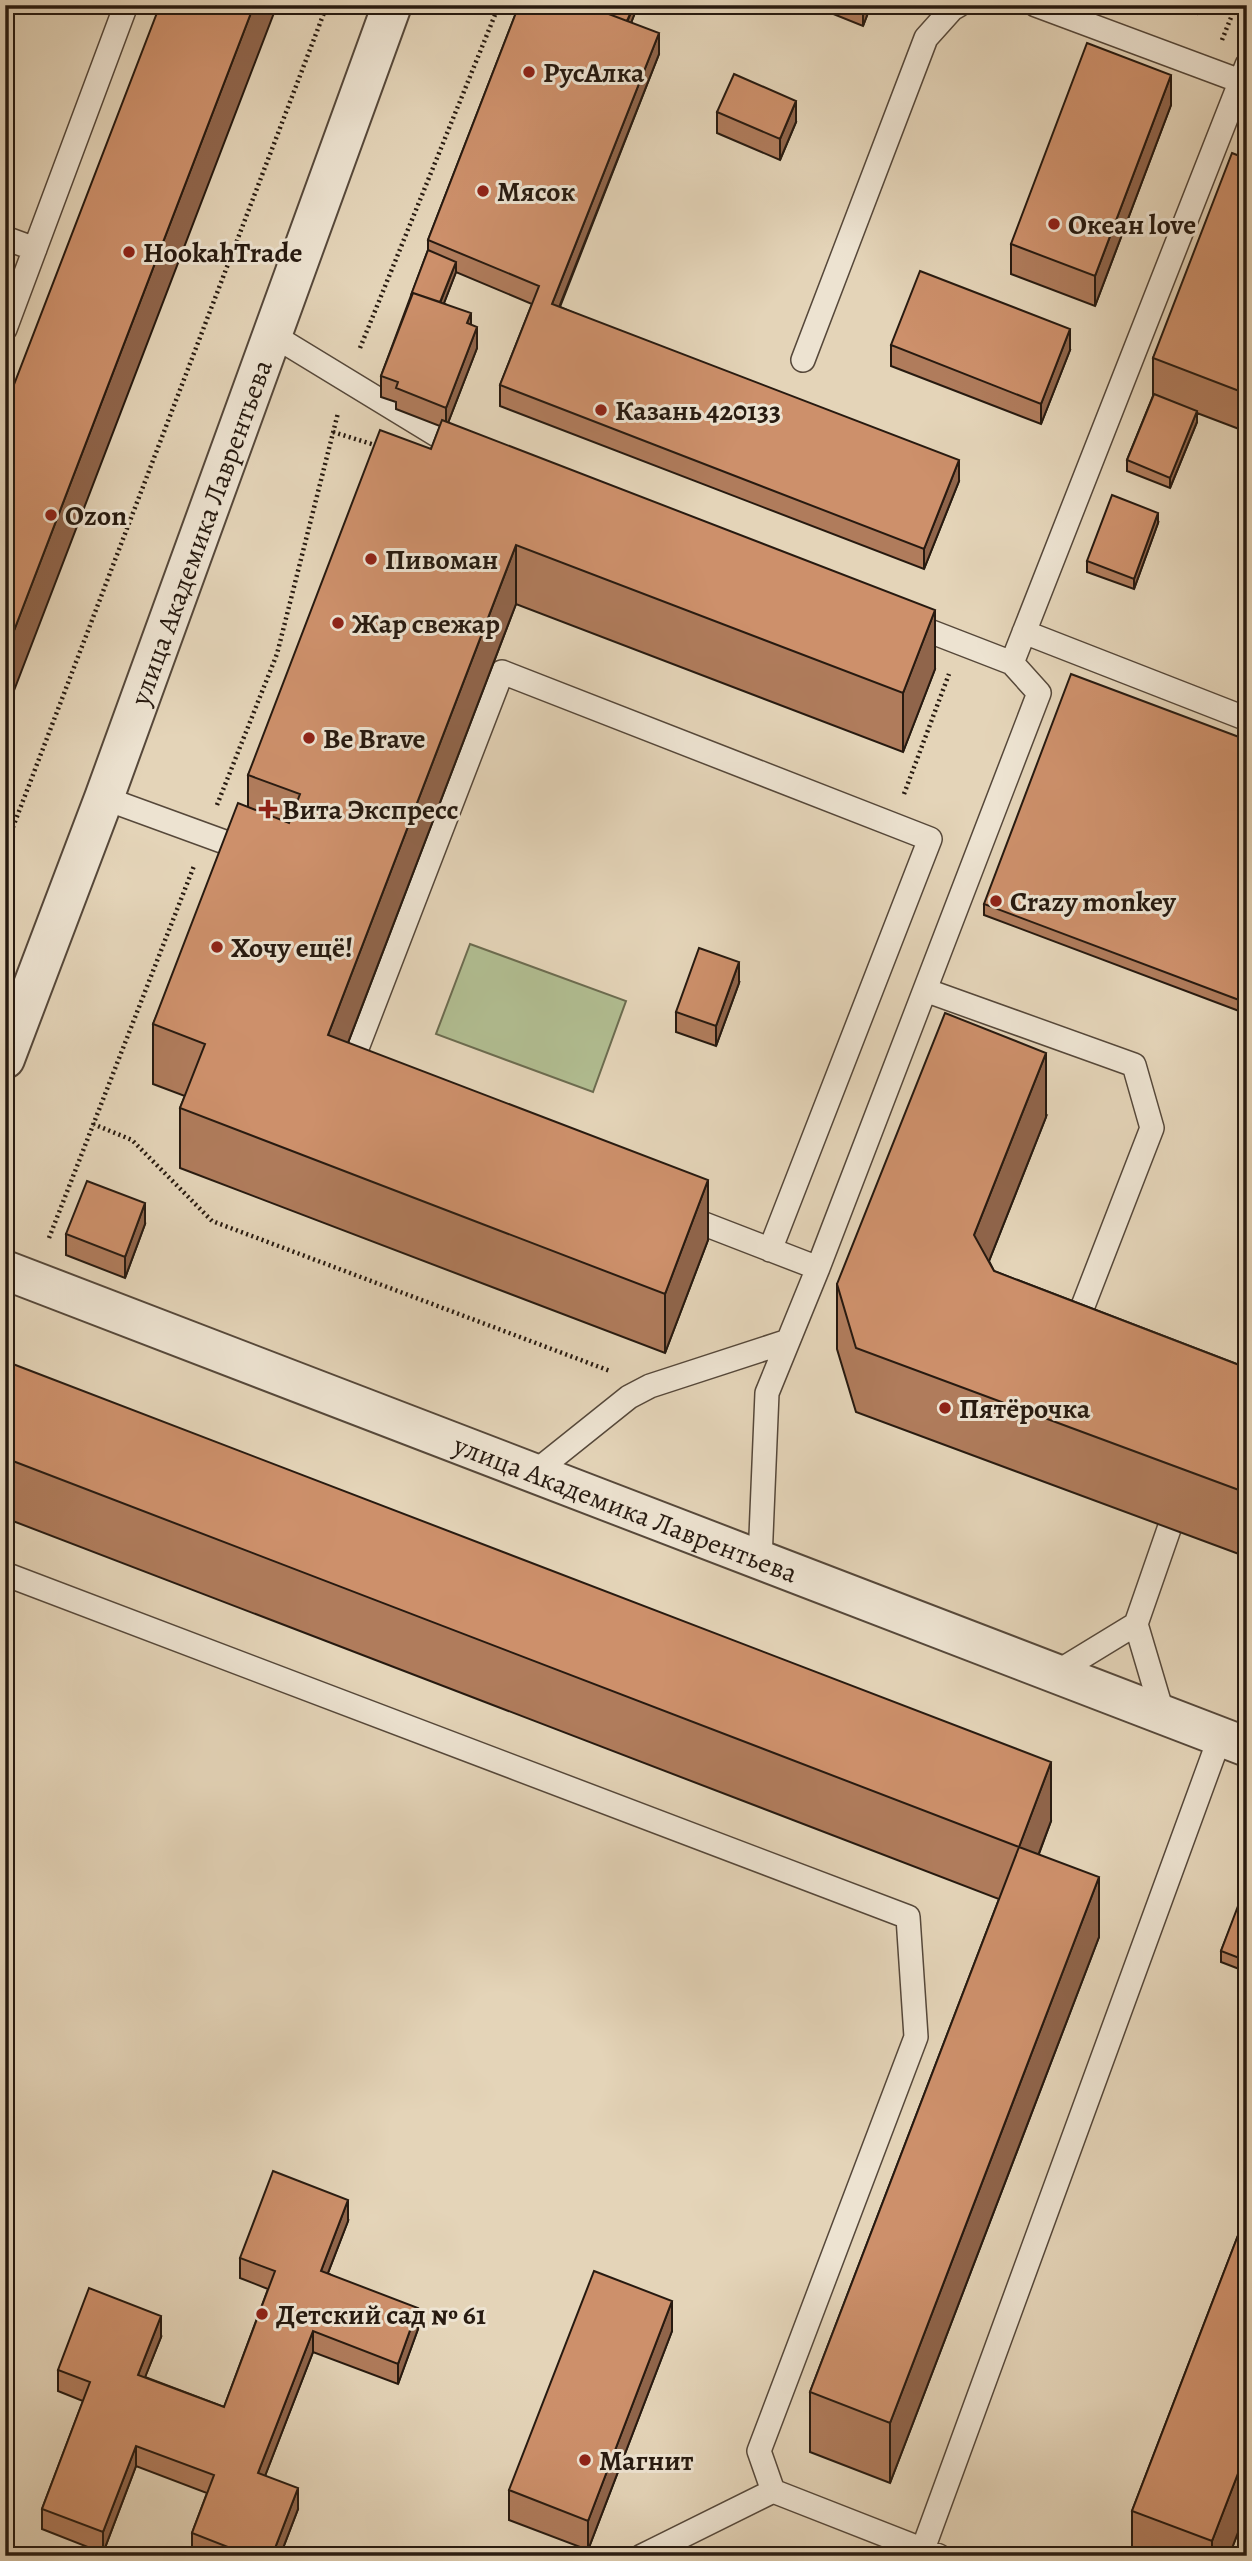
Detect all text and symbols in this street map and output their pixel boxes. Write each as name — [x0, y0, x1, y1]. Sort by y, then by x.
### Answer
place label: РусАлка — [543, 54, 645, 92]
marker: РусАлка — [521, 64, 537, 80]
place label: Мясок — [497, 173, 576, 211]
marker: Мясок — [475, 183, 491, 199]
place label: Океан love — [1068, 206, 1196, 244]
marker: Океан love — [1046, 216, 1062, 232]
place label: HookahTrade — [143, 234, 302, 272]
marker: HookahTrade — [121, 244, 137, 260]
street label: улица Академика Лаврентьева — [121, 354, 282, 712]
place label: Казань 420133 — [615, 392, 781, 430]
marker: Казань 420133 — [593, 402, 609, 418]
place label: Ozon — [65, 497, 127, 535]
marker: Ozon — [43, 507, 59, 523]
place label: Пивоман — [385, 541, 498, 579]
marker: Пивоман — [363, 551, 379, 567]
place label: Жар свежар — [352, 605, 500, 643]
marker: Жар свежар — [330, 615, 346, 631]
place label: Be Brave — [323, 720, 426, 758]
marker: Be Brave — [301, 730, 317, 746]
place label: Вита Экспресс — [282, 791, 459, 829]
marker: Вита Экспресс — [260, 801, 276, 817]
place label: Crazy monkey — [1010, 883, 1177, 921]
marker: Crazy monkey — [988, 893, 1004, 909]
place label: Хочу ещё! — [231, 929, 353, 967]
marker: Хочу ещё! — [209, 939, 225, 955]
place label: Пятёрочка — [959, 1390, 1091, 1428]
marker: Пятёрочка — [937, 1400, 953, 1416]
street label: улица Академика Лаврентьева — [447, 1426, 803, 1593]
place label: Детский сад № 61 — [276, 2296, 486, 2334]
marker: Детский сад № 61 — [254, 2306, 270, 2322]
place label: Магнит — [599, 2442, 694, 2480]
marker: Магнит — [577, 2452, 593, 2468]

